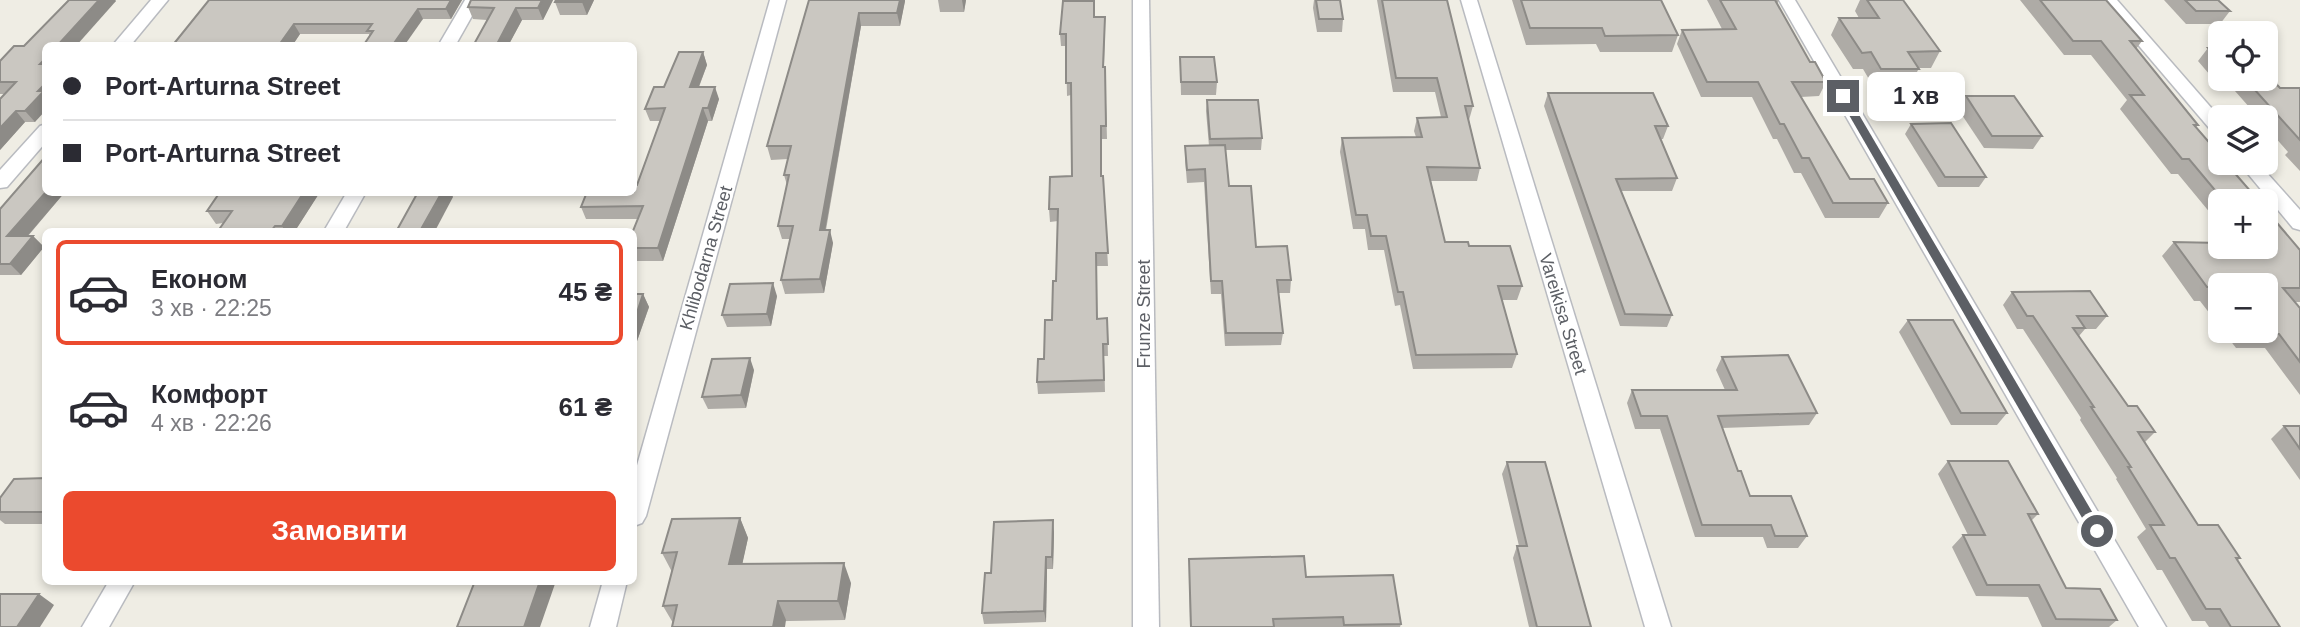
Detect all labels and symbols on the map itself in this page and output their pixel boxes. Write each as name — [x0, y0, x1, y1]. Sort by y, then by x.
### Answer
callout: 1 хв — [1868, 72, 1966, 120]
route end — [1827, 80, 1859, 112]
street label: Khlibodarna Street — [676, 184, 736, 332]
street label: Vareikisa Street — [1535, 251, 1591, 377]
street label: Frunze Street — [1134, 259, 1154, 369]
route start — [2081, 515, 2113, 547]

